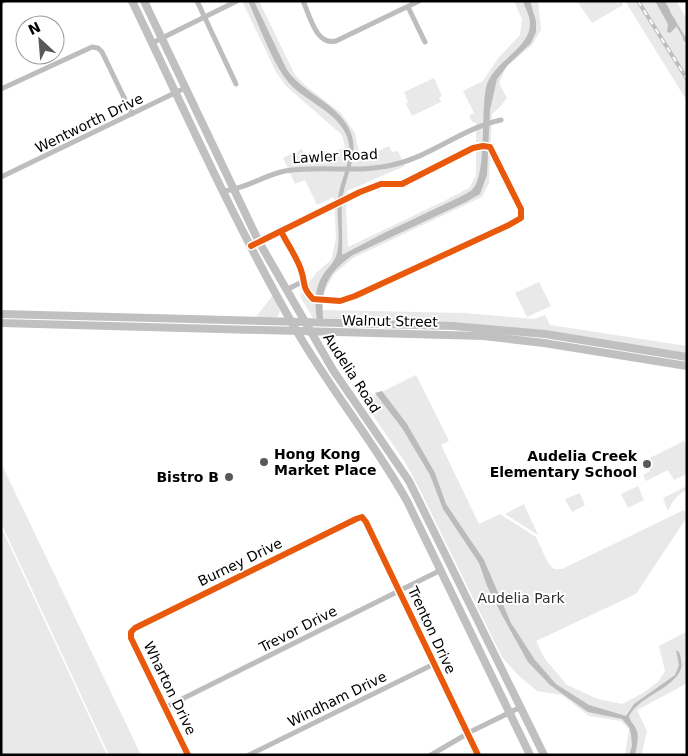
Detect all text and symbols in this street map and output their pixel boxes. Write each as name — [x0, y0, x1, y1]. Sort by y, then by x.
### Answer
north arrow — [15, 15, 65, 65]
text: N — [26, 19, 43, 38]
street label: Wentworth Drive — [33, 90, 145, 156]
street label: Lawler Road — [292, 146, 378, 166]
street label: Walnut Street — [342, 312, 438, 330]
street label: Audelia Road — [320, 330, 384, 416]
place label: Hong Kong Market Place — [274, 446, 377, 478]
place label: Audelia Creek Elementary School — [490, 448, 638, 480]
marker: Hong Kong Market Place — [258, 456, 270, 468]
marker: Audelia Creek Elementary School — [641, 458, 653, 470]
place label: Bistro B — [156, 469, 219, 485]
marker: Bistro B — [223, 471, 235, 483]
street label: Burney Drive — [195, 535, 285, 589]
street label: Trenton Drive — [404, 583, 459, 676]
park label: Audelia Park — [477, 590, 565, 606]
street label: Trevor Drive — [256, 603, 339, 656]
street label: Wharton Drive — [141, 639, 199, 737]
street label: Windham Drive — [285, 668, 389, 730]

